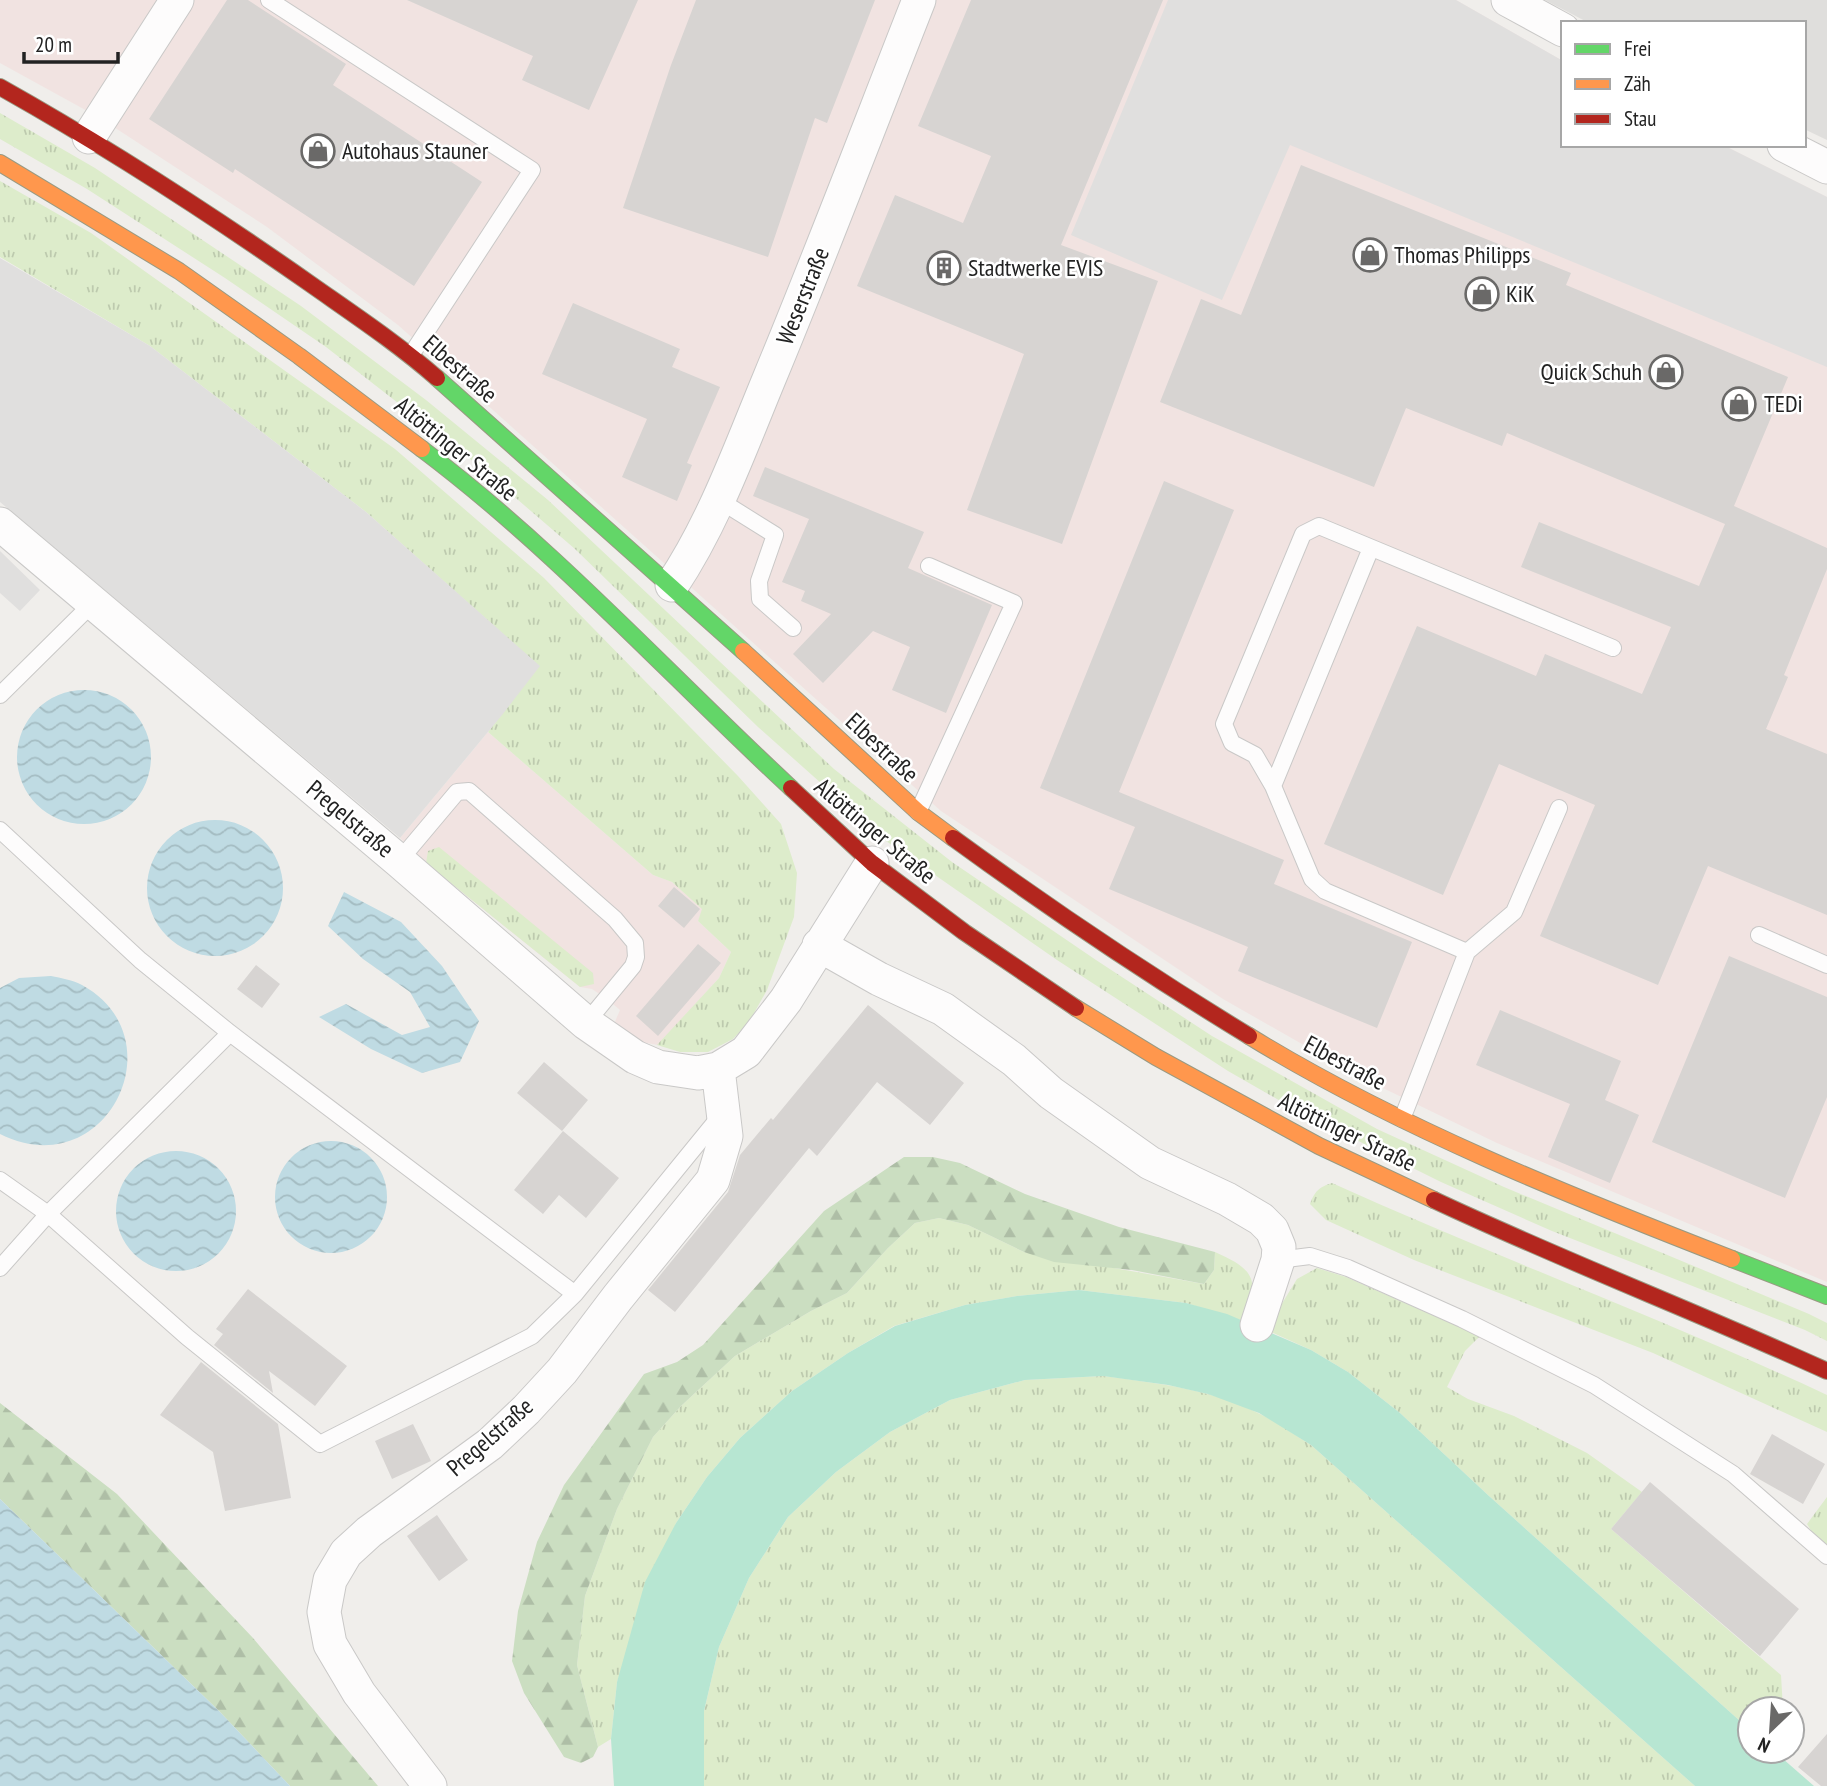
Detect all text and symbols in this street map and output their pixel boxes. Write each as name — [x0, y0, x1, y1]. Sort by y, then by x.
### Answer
scale bar — [24, 21, 119, 65]
legend — [1561, 21, 1806, 147]
text: 20 m — [35, 31, 72, 58]
text: Frei — [1624, 35, 1652, 62]
text: Zäh — [1624, 70, 1651, 97]
text: Stau — [1624, 105, 1656, 132]
shop icon: Autohaus Stauner — [299, 132, 337, 170]
place label: Autohaus Stauner — [342, 135, 489, 166]
shop icon: Thomas Philipps — [1351, 236, 1389, 274]
place label: Thomas Philipps — [1394, 239, 1530, 270]
street label: Weserstraße — [769, 243, 836, 349]
building icon: Stadtwerke EVIS — [925, 249, 963, 287]
place label: Stadtwerke EVIS — [968, 252, 1103, 283]
shop icon: KiK — [1463, 275, 1501, 313]
place label: KiK — [1506, 278, 1535, 309]
street label: Elbestraße — [417, 328, 504, 409]
shop icon: Quick Schuh — [1647, 353, 1685, 391]
place label: Quick Schuh — [1540, 356, 1642, 387]
shop icon: TEDi — [1720, 385, 1758, 423]
place label: TEDi — [1764, 388, 1803, 419]
street label: Altöttinger Straße — [389, 390, 524, 508]
street label: Elbestraße — [839, 706, 925, 789]
street label: Altöttinger Straße — [808, 771, 942, 890]
street label: Pregelstraße — [300, 773, 400, 864]
street label: Elbestraße — [1299, 1028, 1392, 1097]
street label: Altöttinger Straße — [1273, 1085, 1421, 1178]
street label: Pregelstraße — [440, 1391, 539, 1483]
north arrow — [1736, 1695, 1806, 1765]
text: N — [1754, 1732, 1774, 1758]

